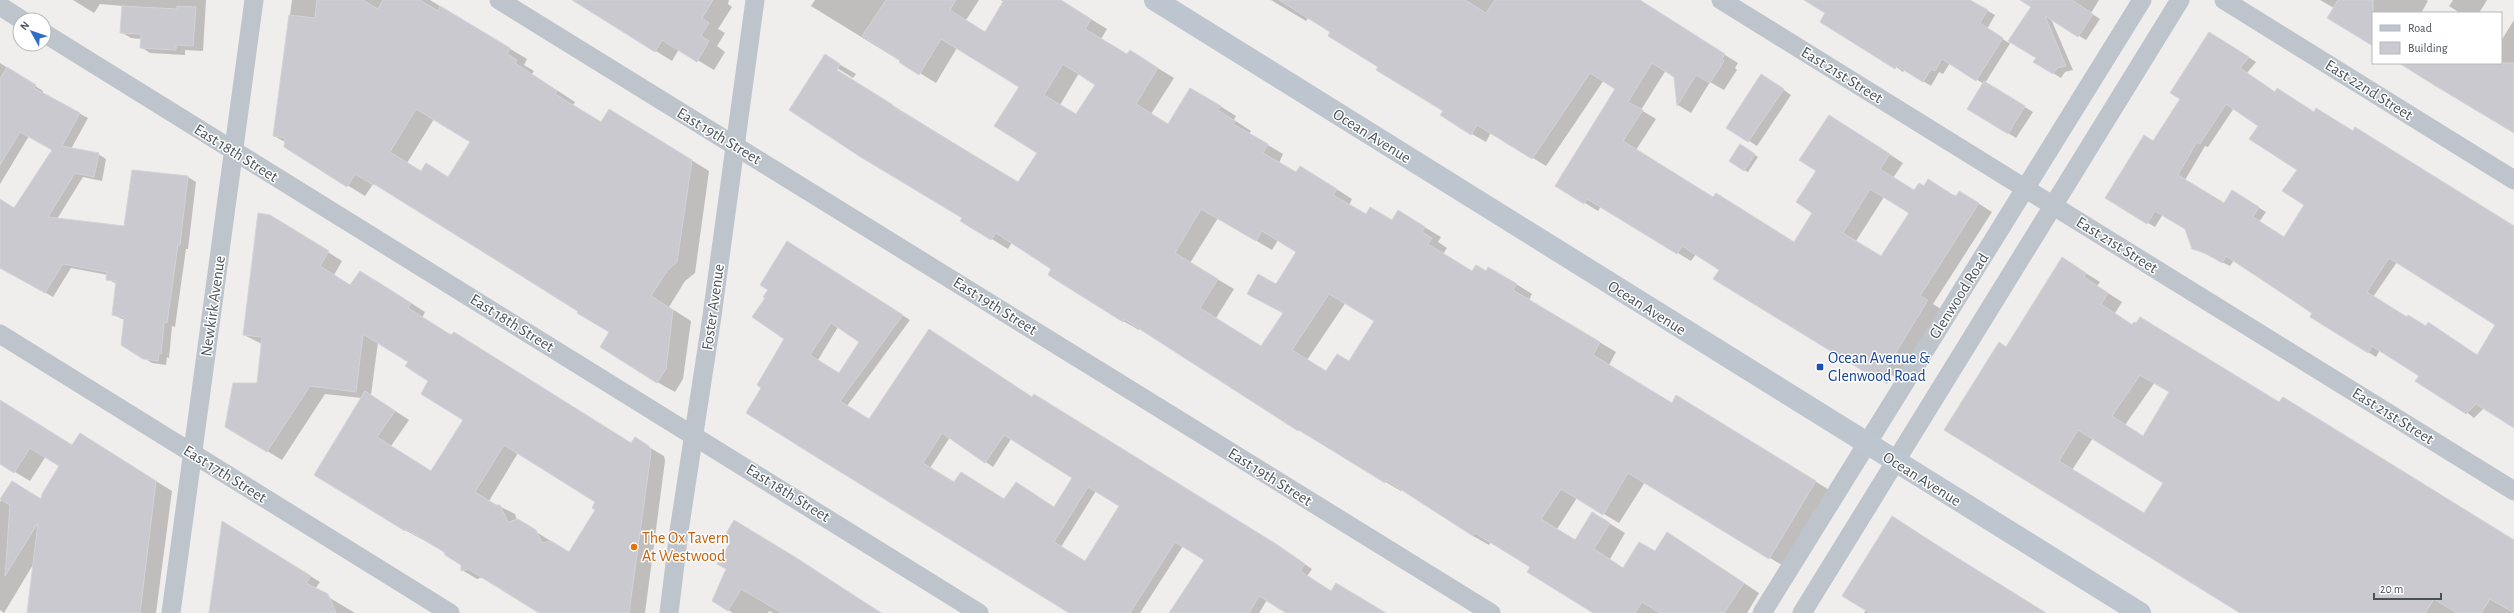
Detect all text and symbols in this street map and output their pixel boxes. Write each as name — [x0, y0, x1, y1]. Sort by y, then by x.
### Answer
north arrow — [12, 12, 52, 52]
legend — [2372, 12, 2502, 64]
text: N — [18, 19, 31, 32]
text: Road — [2408, 22, 2432, 34]
text: Building — [2408, 42, 2448, 54]
street label: East 21st Street — [1799, 44, 1885, 106]
street label: East 22nd Street — [2322, 57, 2416, 123]
street label: East 19th Street — [674, 105, 764, 167]
street label: Ocean Avenue — [1330, 106, 1414, 166]
street label: East 18th Street — [191, 121, 281, 185]
street label: East 21st Street — [2074, 214, 2160, 276]
street label: Glenwood Road — [1926, 250, 1992, 342]
street label: Newkirk Avenue — [198, 255, 228, 357]
street label: Foster Avenue — [699, 263, 727, 351]
street label: East 19th Street — [950, 274, 1040, 338]
street label: Ocean Avenue — [1605, 278, 1689, 338]
street label: East 18th Street — [467, 291, 557, 355]
place label: Ocean Avenue & Glenwood Road — [1828, 350, 1930, 384]
marker: Ocean Avenue & Glenwood Road — [1815, 362, 1825, 372]
street label: East 21st Street — [2350, 385, 2436, 447]
street label: East 17th Street — [181, 442, 269, 506]
street label: East 19th Street — [1225, 445, 1315, 509]
street label: Ocean Avenue — [1880, 449, 1964, 509]
street label: East 18th Street — [743, 461, 833, 525]
place label: The Ox Tavern At Westwood — [642, 530, 729, 564]
marker: The Ox Tavern At Westwood — [629, 542, 639, 552]
scale bar — [2374, 575, 2441, 601]
text: 20 m — [2380, 583, 2403, 595]

